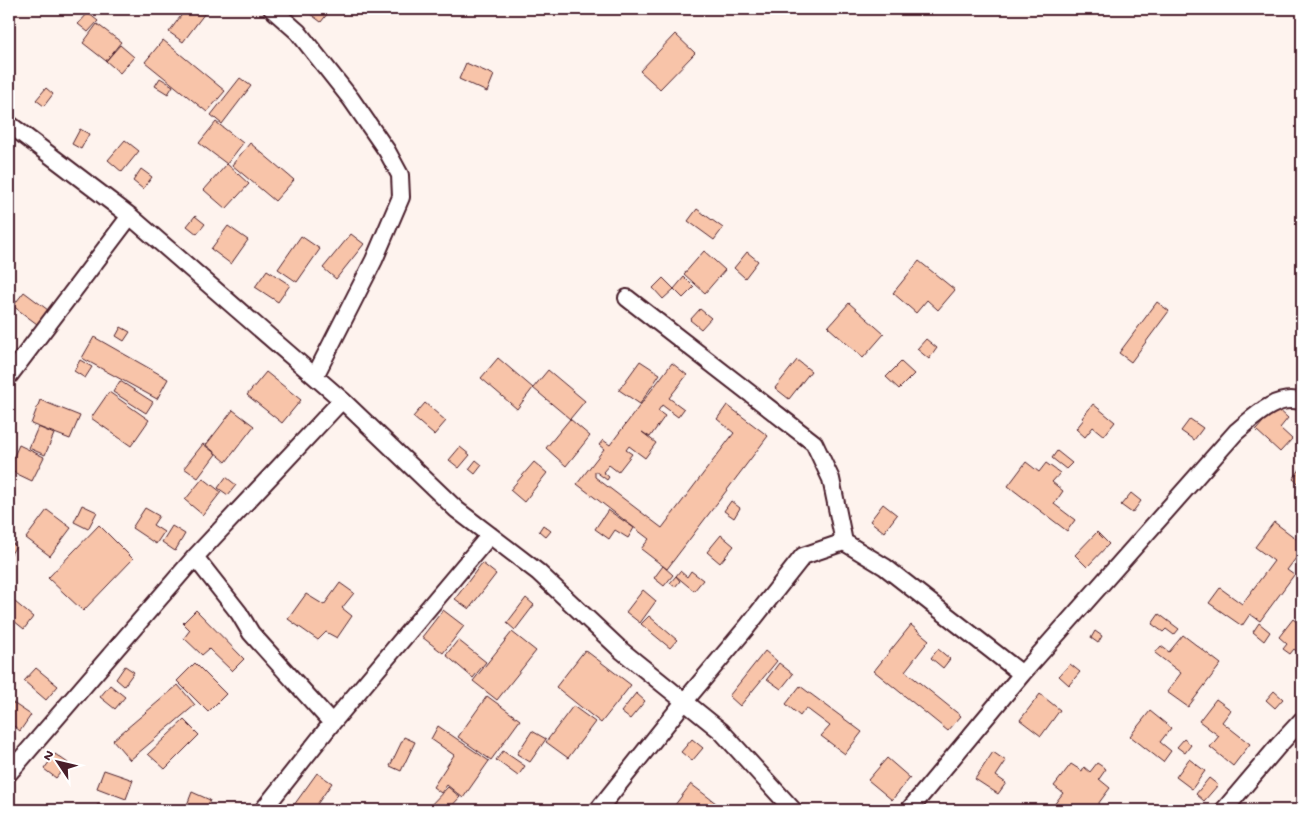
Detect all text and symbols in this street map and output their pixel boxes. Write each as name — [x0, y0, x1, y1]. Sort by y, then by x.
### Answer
north arrow — [32, 736, 82, 786]
text: N — [40, 747, 59, 765]

